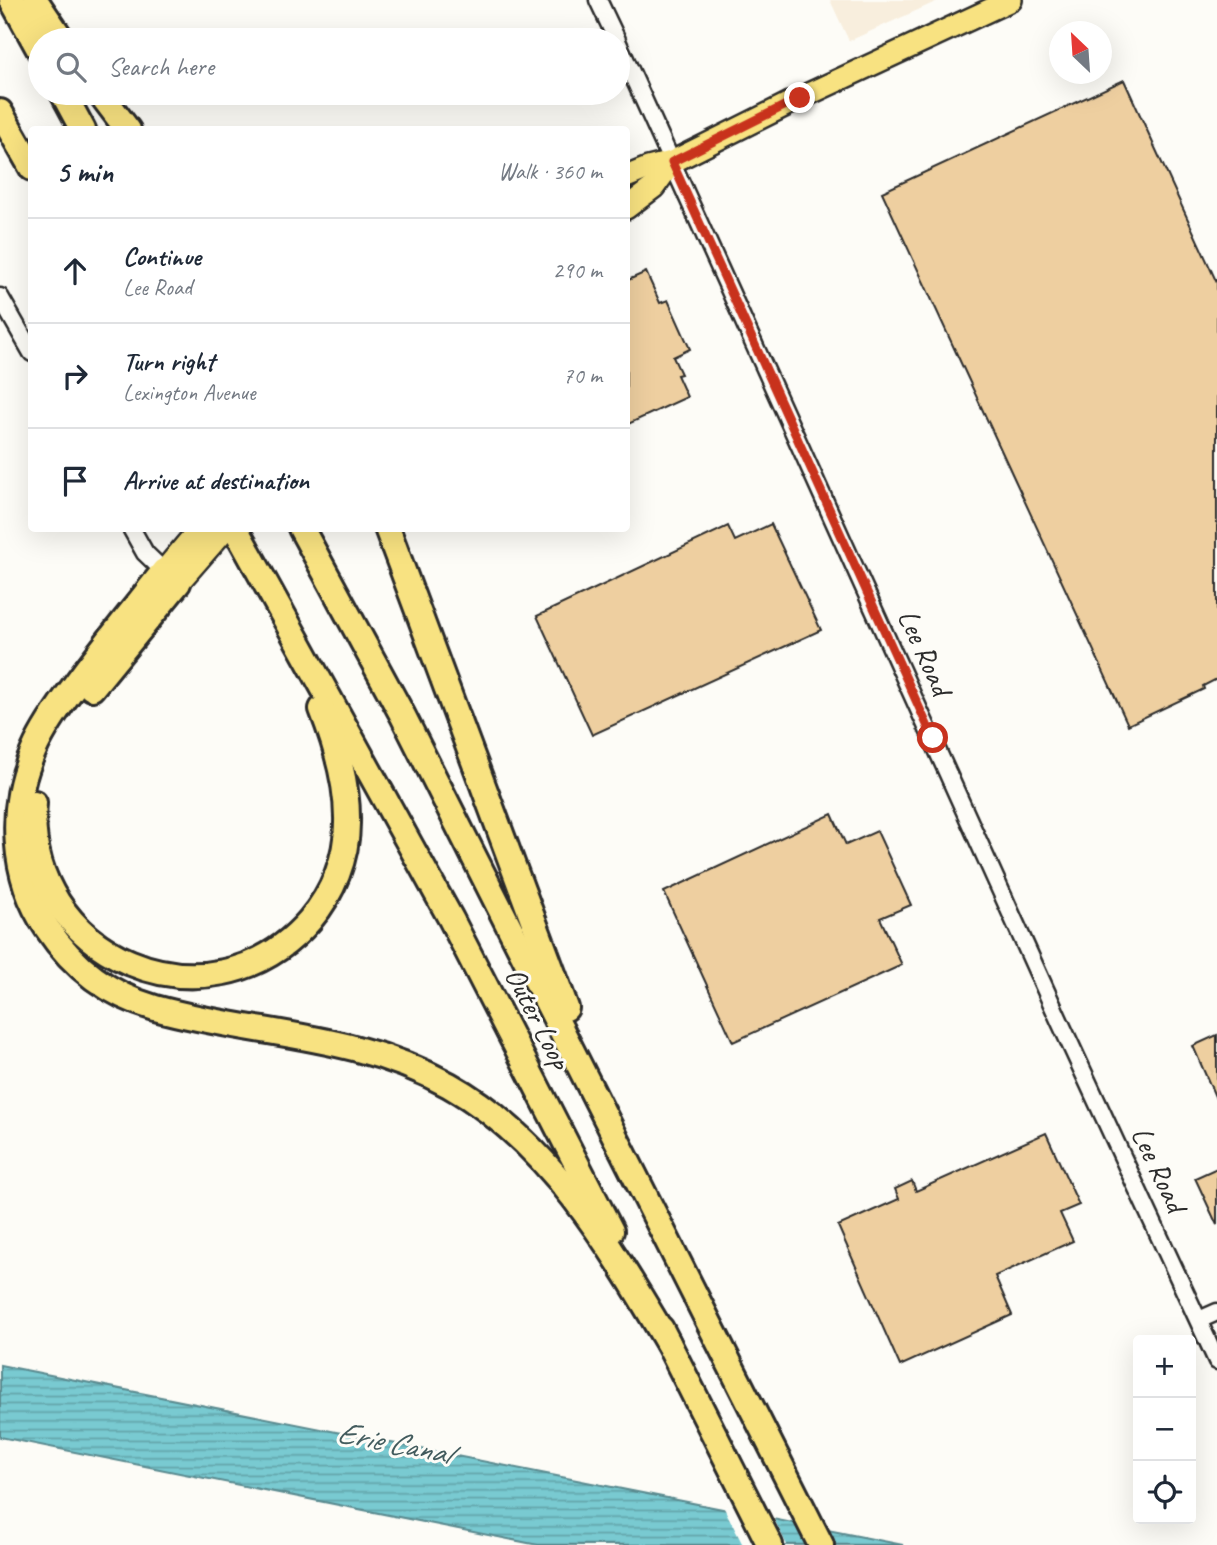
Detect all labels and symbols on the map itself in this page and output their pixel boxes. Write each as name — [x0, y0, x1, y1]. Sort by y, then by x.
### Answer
north arrow — [1049, 21, 1112, 84]
route end — [784, 82, 815, 113]
street label: Lee Road — [889, 603, 962, 705]
route start — [917, 722, 948, 753]
street label: Outer Loop — [496, 961, 580, 1077]
street label: Lee Road — [1123, 1120, 1197, 1222]
water label: Erie Canal — [334, 1411, 465, 1476]

